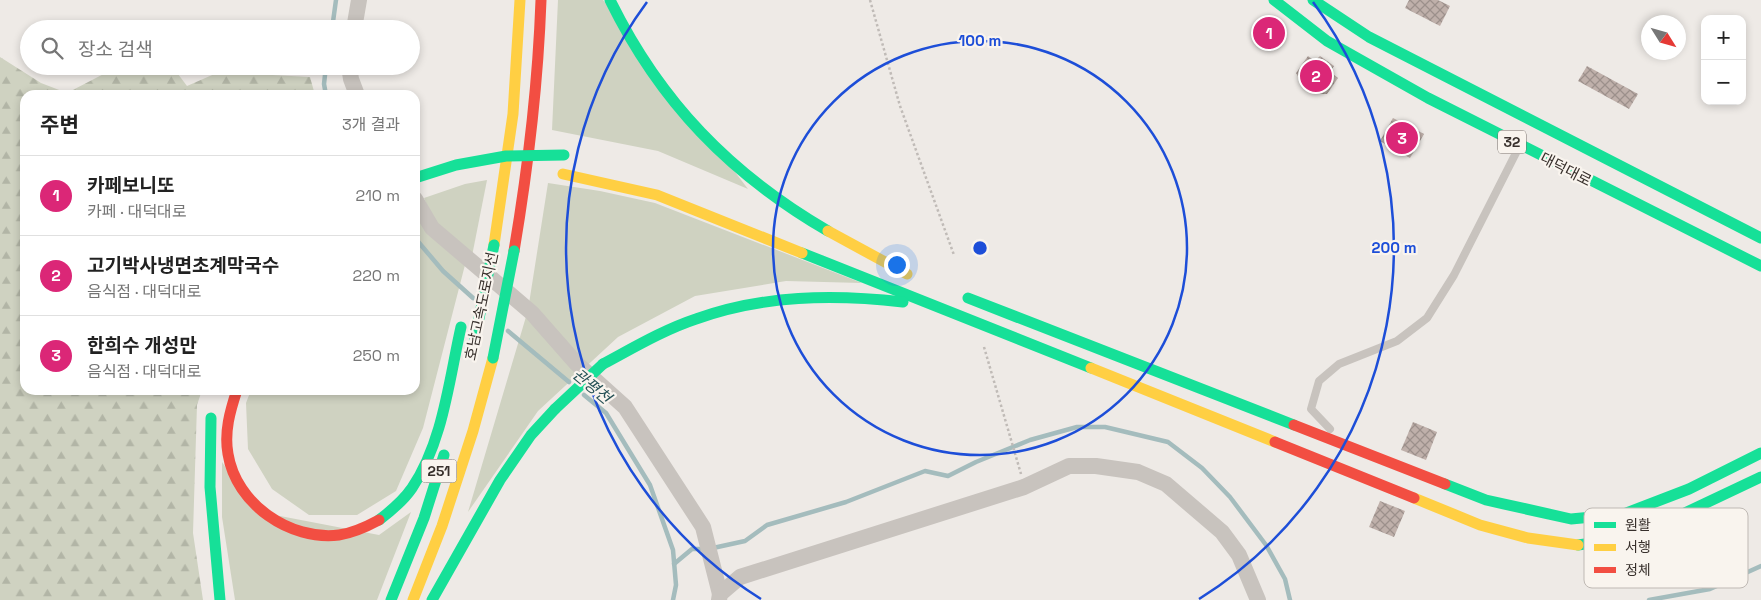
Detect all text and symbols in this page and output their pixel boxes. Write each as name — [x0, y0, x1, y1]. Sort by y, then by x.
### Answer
pin: 1 — [1253, 14, 1285, 52]
north arrow — [1641, 15, 1686, 60]
map controls — [1701, 15, 1746, 105]
button: + — [1701, 15, 1746, 60]
search box — [20, 20, 420, 75]
text: 100 m — [959, 31, 1001, 50]
icon: search — [38, 34, 66, 62]
text: 장소 검색 — [78, 37, 153, 62]
pin: 2 — [1300, 57, 1332, 95]
button: − — [1701, 60, 1746, 105]
text: 주변 — [40, 111, 79, 138]
text: 3개 결과 — [342, 114, 400, 135]
pin: 3 — [1386, 119, 1418, 157]
road number: 32 — [1498, 130, 1526, 154]
street label: 대덕대로 — [1537, 148, 1595, 190]
text: 카페보니또 — [87, 173, 174, 198]
text: 1 — [52, 185, 60, 206]
text: 210 m — [356, 185, 400, 206]
text: 카페 · 대덕대로 — [87, 201, 187, 222]
text: 200 m — [1372, 238, 1416, 257]
centre of rings — [971, 239, 989, 257]
street label: 호남고속도로지선 — [460, 250, 502, 362]
your location — [884, 252, 910, 278]
text: 고기박사냉면초계막국수 — [87, 253, 279, 278]
text: 2 — [51, 265, 61, 286]
text: 220 m — [353, 265, 400, 286]
text: 음식점 · 대덕대로 — [87, 281, 201, 302]
text: 한희수 개성만 — [87, 333, 197, 358]
text: 3 — [51, 345, 61, 366]
text: 250 m — [353, 345, 400, 366]
text: 음식점 · 대덕대로 — [87, 361, 201, 382]
water label: 관평천 — [568, 364, 617, 410]
road number: 251 — [422, 460, 456, 482]
legend — [1584, 508, 1748, 588]
text: 원활 — [1625, 516, 1651, 534]
text: 서행 — [1625, 538, 1651, 556]
text: 정체 — [1625, 561, 1651, 579]

